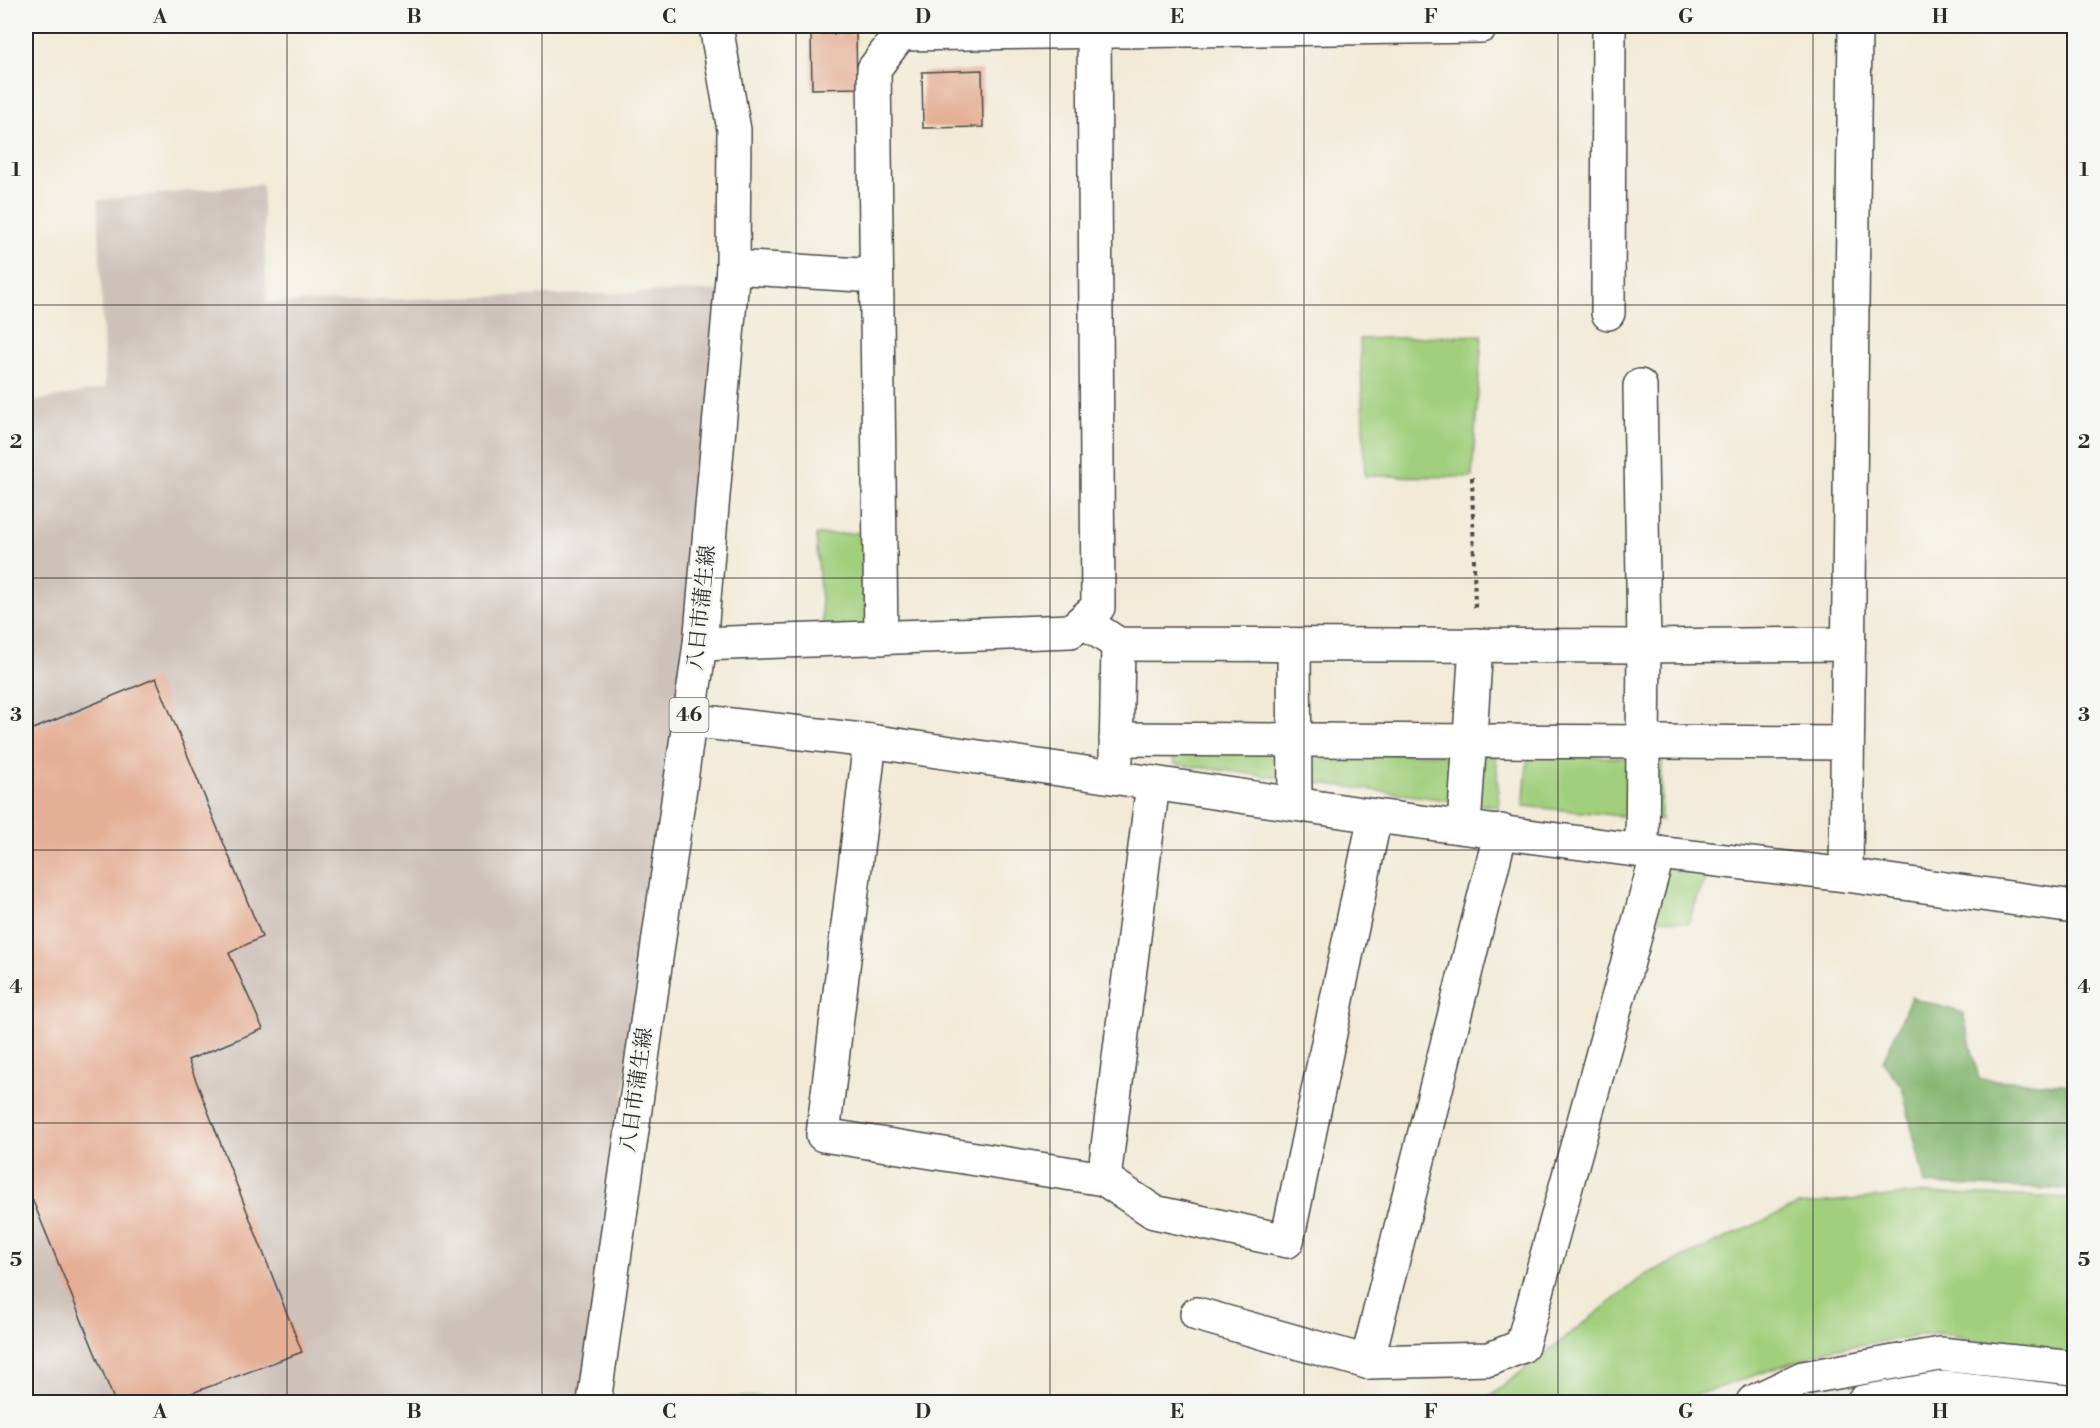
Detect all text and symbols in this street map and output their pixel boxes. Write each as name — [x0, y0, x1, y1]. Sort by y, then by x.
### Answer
text: A — [152, 5, 168, 30]
text: B — [406, 5, 422, 30]
text: C — [662, 5, 676, 30]
text: D — [915, 5, 931, 30]
text: E — [1170, 5, 1184, 30]
text: F — [1424, 5, 1438, 30]
text: G — [1678, 5, 1694, 30]
text: H — [1932, 5, 1949, 30]
text: 1 — [11, 158, 21, 183]
text: 1 — [2079, 158, 2089, 183]
text: 2 — [10, 430, 22, 455]
text: 2 — [2078, 430, 2090, 455]
street label: 八日市蒲生線 — [682, 544, 722, 672]
road number: 46 — [670, 698, 708, 732]
text: 3 — [10, 703, 22, 728]
text: 3 — [2078, 703, 2090, 728]
text: 4 — [9, 975, 23, 1000]
text: 4 — [2077, 975, 2091, 1000]
street label: 八日市蒲生線 — [615, 1026, 659, 1154]
text: 5 — [10, 1248, 22, 1273]
text: 5 — [2078, 1248, 2090, 1273]
text: A — [152, 1400, 168, 1425]
text: B — [406, 1400, 422, 1425]
text: C — [662, 1400, 676, 1425]
text: D — [915, 1400, 931, 1425]
text: E — [1170, 1400, 1184, 1425]
text: F — [1424, 1400, 1438, 1425]
text: G — [1678, 1400, 1694, 1425]
text: H — [1932, 1400, 1949, 1425]

